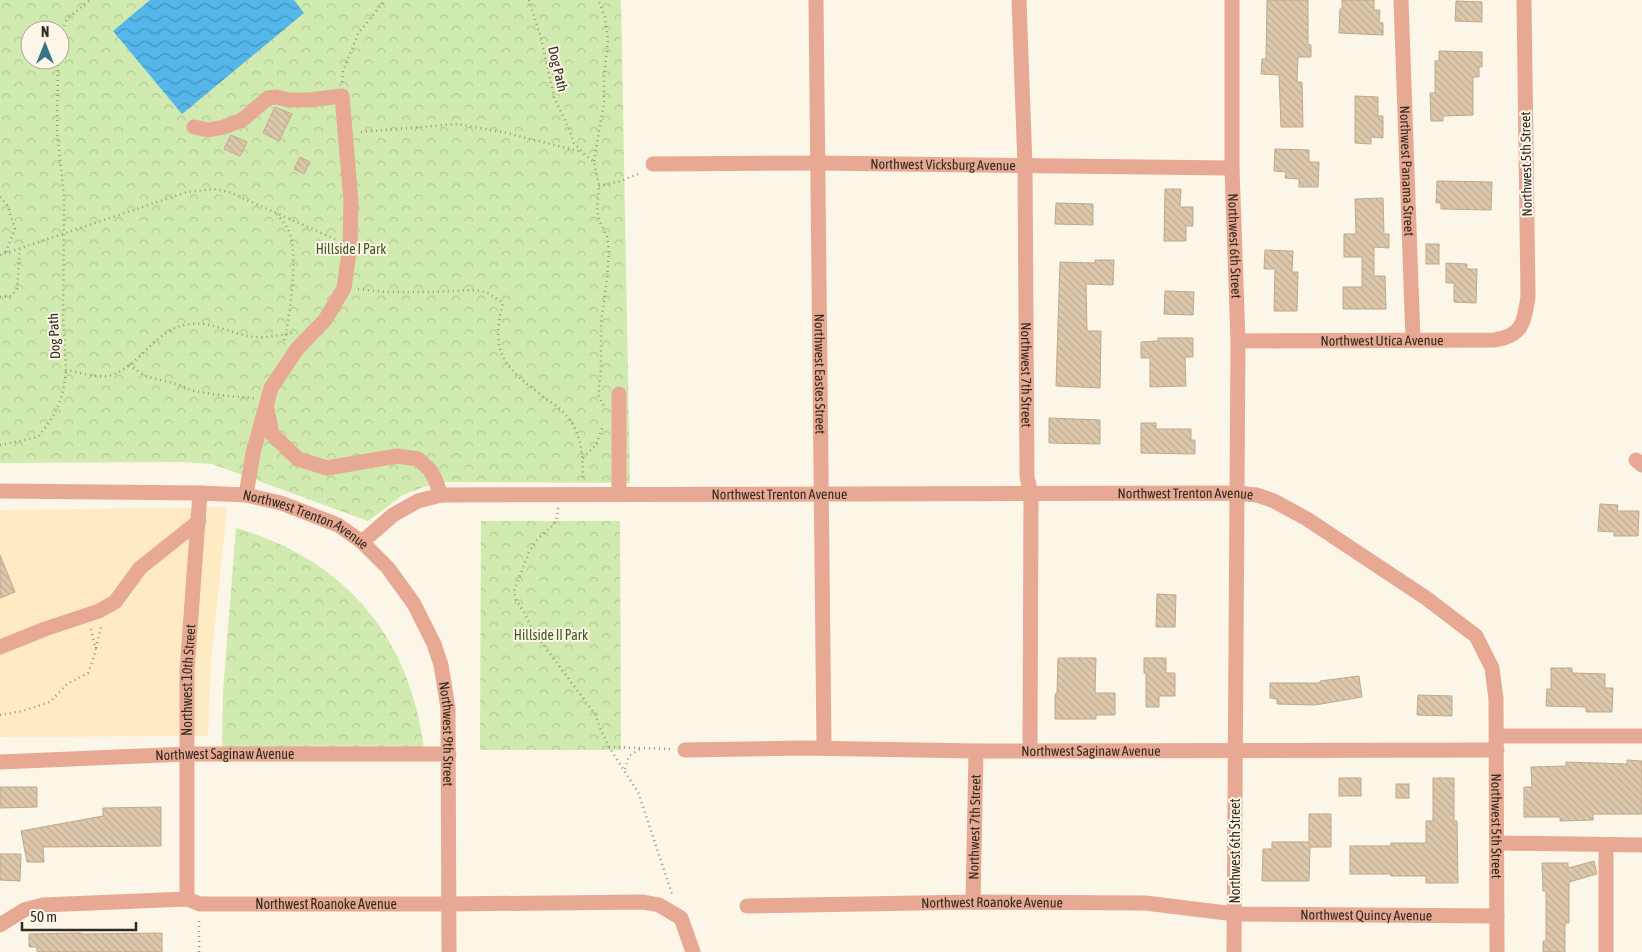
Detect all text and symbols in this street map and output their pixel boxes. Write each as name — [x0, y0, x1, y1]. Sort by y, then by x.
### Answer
north arrow — [20, 20, 70, 70]
text: N — [41, 24, 49, 40]
street label: Dog Path — [545, 45, 571, 93]
street label: Northwest Panama Street — [1397, 105, 1417, 237]
street label: Northwest 5th Street — [1517, 111, 1535, 217]
street label: Northwest Vicksburg Avenue — [870, 156, 1016, 173]
street label: Northwest 6th Street — [1225, 193, 1245, 299]
park label: Hillside I Park — [316, 241, 386, 257]
street label: Dog Path — [45, 312, 63, 360]
street label: Northwest Eastes Street — [811, 314, 829, 434]
street label: Northwest 7th Street — [1018, 322, 1035, 428]
street label: Northwest Utica Avenue — [1320, 332, 1444, 349]
street label: Northwest Trenton Avenue — [1118, 485, 1254, 503]
street label: Northwest Trenton Avenue — [712, 486, 847, 502]
street label: Northwest Trenton Avenue — [241, 487, 372, 552]
street label: Northwest 10th Street — [179, 624, 198, 736]
park label: Hillside II Park — [514, 627, 588, 643]
street label: Northwest 9th Street — [436, 680, 456, 787]
street label: Northwest Saginaw Avenue — [1021, 743, 1161, 759]
street label: Northwest Saginaw Avenue — [155, 746, 294, 763]
street label: Northwest 5th Street — [1488, 773, 1505, 879]
street label: Northwest 7th Street — [965, 774, 984, 880]
street label: Northwest 6th Street — [1227, 798, 1243, 904]
street label: Northwest Roanoke Avenue — [921, 894, 1063, 911]
street label: Northwest Roanoke Avenue — [255, 896, 397, 912]
scale bar — [22, 900, 136, 932]
street label: Northwest Quincy Avenue — [1300, 906, 1432, 924]
text: 50 m — [30, 908, 57, 925]

